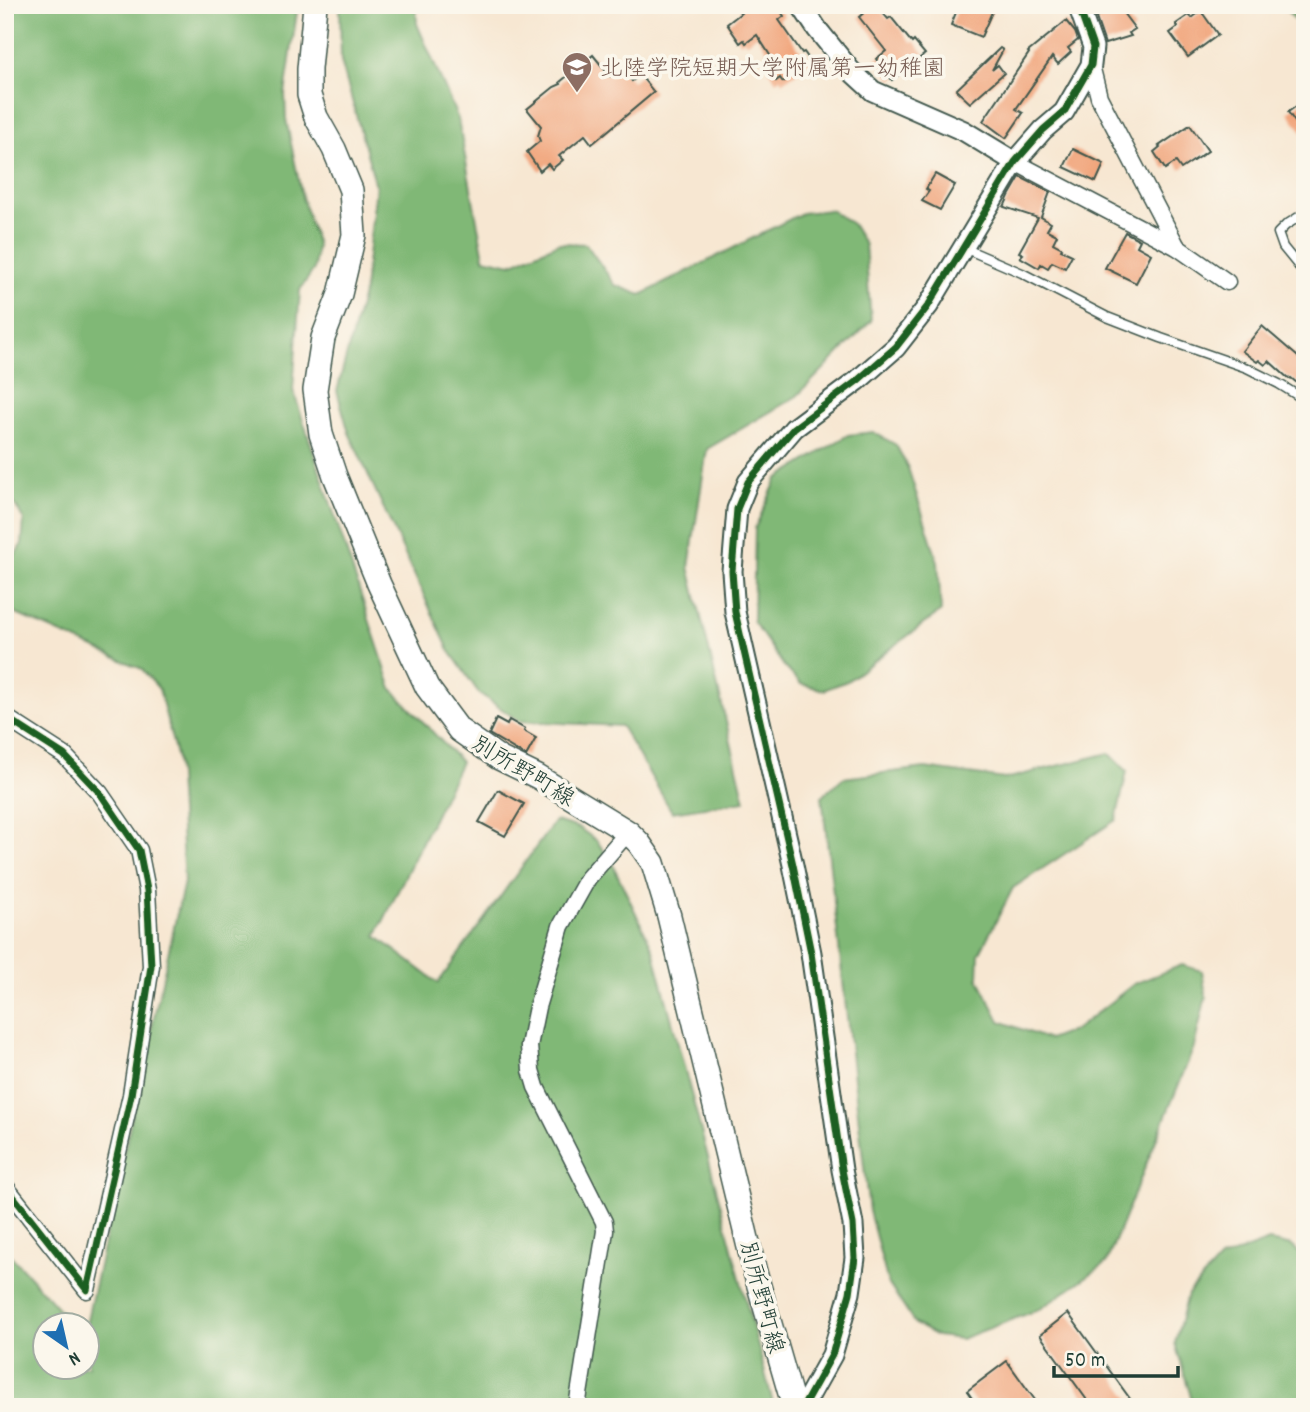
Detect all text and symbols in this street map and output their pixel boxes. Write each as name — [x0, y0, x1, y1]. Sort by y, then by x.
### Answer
school or university icon: 北陸学院短期大学附属第一幼稚園 — [560, 50, 594, 94]
place label: 北陸学院短期大学附属第一幼稚園 — [600, 54, 945, 87]
street label: 別所野町線 — [464, 729, 580, 817]
street label: 別所野町線 — [729, 1238, 790, 1358]
north arrow — [32, 1310, 102, 1380]
scale bar — [1054, 1335, 1179, 1379]
text: N — [62, 1343, 85, 1371]
text: 50 m — [1065, 1347, 1105, 1377]

